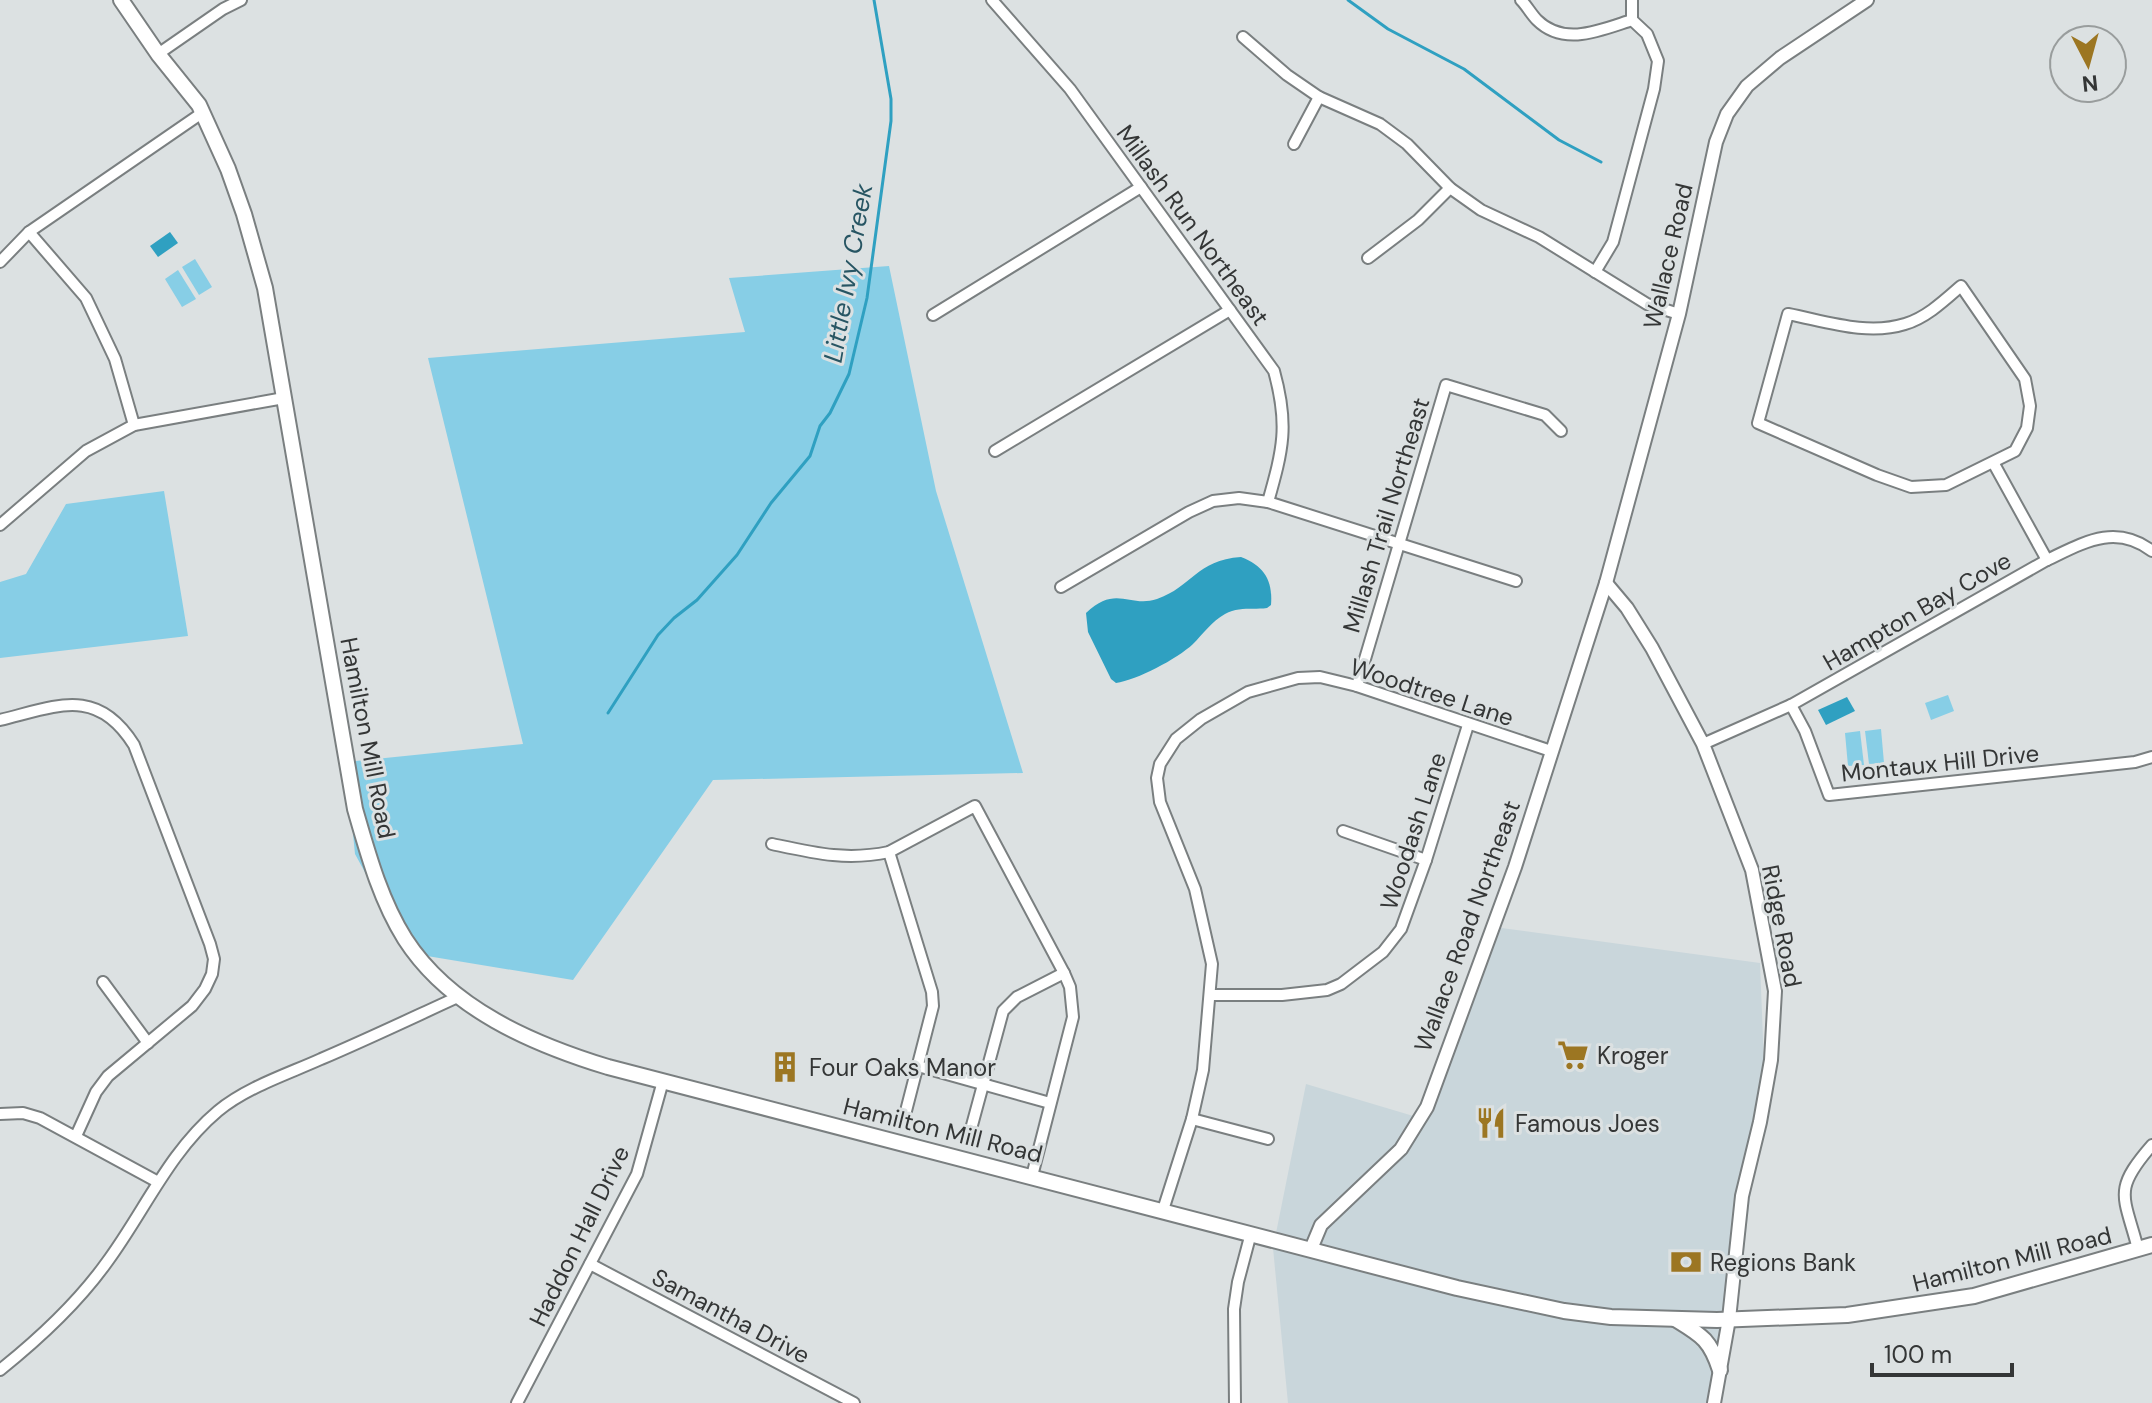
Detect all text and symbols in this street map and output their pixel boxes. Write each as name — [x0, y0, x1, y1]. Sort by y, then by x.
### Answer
north arrow — [2048, 24, 2128, 104]
text: N — [2081, 68, 2100, 99]
street label: Millash Run Northeast — [1110, 119, 1276, 331]
water label: Little Ivy Creek — [816, 180, 881, 365]
street label: Wallace Road — [1636, 180, 1700, 332]
street label: Millash Trail Northeast — [1336, 394, 1436, 636]
street label: Hampton Bay Cove — [1817, 545, 2017, 677]
street label: Hamilton Mill Road — [333, 635, 403, 841]
street label: Woodtree Lane — [1346, 651, 1518, 733]
street label: Montaux Hill Drive — [1840, 737, 2040, 789]
street label: Woodash Lane — [1373, 748, 1453, 914]
street label: Wallace Road Northeast — [1407, 796, 1527, 1056]
street label: Ridge Road — [1755, 862, 1809, 990]
supermarket icon: Kroger — [1556, 1038, 1590, 1072]
place label: Kroger — [1597, 1040, 1669, 1071]
building icon: Four Oaks Manor — [768, 1050, 802, 1084]
place label: Four Oaks Manor — [809, 1052, 996, 1083]
street label: Hamilton Mill Road — [840, 1090, 1046, 1170]
restaurant icon: Famous Joes — [1474, 1106, 1508, 1140]
place label: Famous Joes — [1515, 1108, 1660, 1139]
street label: Haddon Hall Drive — [522, 1141, 636, 1331]
street label: Hamilton Mill Road — [1909, 1219, 2115, 1299]
bank icon: Regions Bank — [1669, 1245, 1703, 1279]
place label: Regions Bank — [1710, 1247, 1856, 1278]
street label: Samantha Drive — [647, 1261, 815, 1371]
scale bar — [1872, 1327, 2012, 1377]
text: 100 m — [1884, 1339, 1952, 1370]

